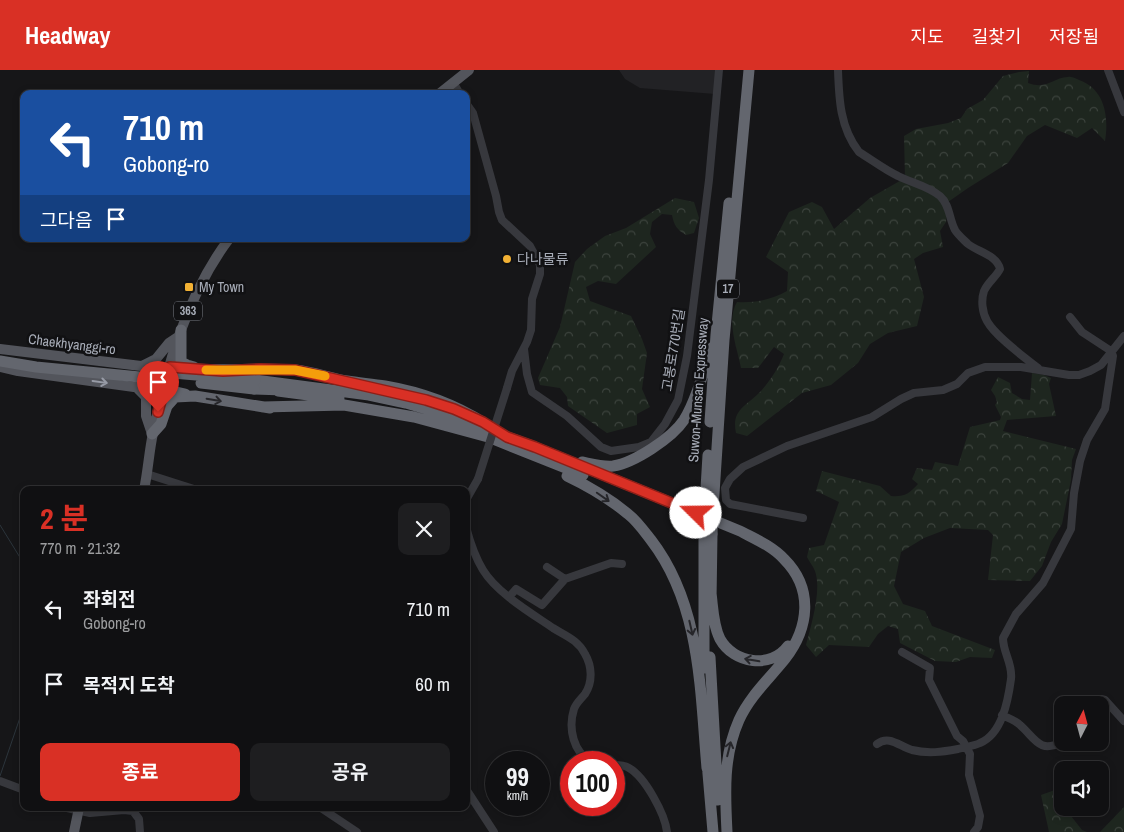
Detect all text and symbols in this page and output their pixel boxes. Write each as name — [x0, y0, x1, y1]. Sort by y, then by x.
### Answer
text: Headway — [25, 19, 110, 51]
text: 지도 — [911, 24, 944, 49]
text: 길찾기 — [972, 24, 1021, 49]
text: 저장됨 — [1049, 24, 1099, 49]
text: 710 m — [123, 104, 204, 151]
icon: left — [40, 110, 105, 175]
text: Gobong-ro — [123, 149, 209, 179]
icon: arrive — [102, 205, 130, 233]
text: 그다음 — [40, 207, 92, 233]
place label: 다나물류 — [517, 250, 569, 268]
marker: 다나물류 — [501, 253, 513, 265]
place label: My Town — [199, 278, 244, 296]
road number: 17 — [717, 280, 739, 298]
marker: My Town — [183, 281, 195, 293]
road number: 363 — [174, 302, 202, 320]
street label: 고봉로770번길 — [658, 307, 688, 393]
street label: Suwon-Munsan Expressway — [684, 317, 712, 463]
street label: Chaekhyanggi-ro — [27, 330, 117, 358]
pin — [137, 361, 179, 412]
icon: arrive — [144, 368, 172, 396]
one-way arrow — [92, 378, 108, 388]
one-way arrow — [206, 396, 222, 405]
position arrow — [669, 486, 721, 538]
one-way arrow — [596, 492, 610, 502]
text: 2 분 — [40, 498, 88, 538]
button: close — [398, 503, 450, 555]
text: 770 m · 21:32 — [40, 537, 120, 559]
text: 좌회전 — [83, 586, 135, 612]
icon: left — [40, 595, 68, 623]
text: 710 m — [407, 596, 450, 622]
text: Gobong-ro — [83, 612, 146, 634]
one-way arrow — [687, 620, 696, 636]
one-way arrow — [744, 654, 760, 664]
icon: arrive — [40, 670, 68, 698]
text: 60 m — [415, 671, 450, 697]
text: 목적지 도착 — [83, 672, 175, 698]
north arrow — [1054, 696, 1109, 751]
map controls — [1054, 696, 1109, 816]
one-way arrow — [725, 741, 734, 757]
button: 종료 — [40, 743, 240, 801]
button: 공유 — [250, 743, 450, 801]
speed limit sign: 100 — [560, 751, 625, 816]
text: 99 — [506, 760, 529, 794]
button: sound — [1054, 761, 1109, 816]
text: km/h — [507, 788, 528, 804]

